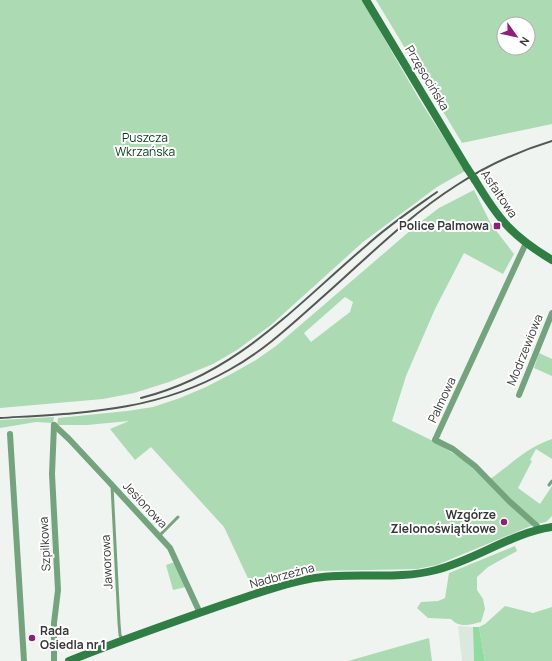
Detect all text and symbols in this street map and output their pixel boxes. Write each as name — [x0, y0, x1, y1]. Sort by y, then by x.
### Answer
north arrow — [496, 16, 536, 56]
text: N — [516, 34, 533, 49]
street label: Przęsocińska — [401, 42, 454, 114]
park label: Puszcza Wkrzańska — [115, 129, 175, 160]
street label: Asfaltowa — [477, 166, 522, 221]
place label: Police Palmowa — [399, 217, 489, 234]
marker: Police Palmowa — [492, 221, 502, 231]
street label: Modrzewiowa — [502, 312, 547, 388]
street label: Palmowa — [423, 374, 460, 426]
street label: Jesionowa — [119, 478, 171, 532]
place label: Wzgórze Zielonoświątkowe — [391, 506, 496, 537]
street label: Szpilkowa — [35, 516, 54, 572]
marker: Wzgórze Zielonoświątkowe — [499, 517, 509, 527]
street label: Jaworowa — [97, 534, 116, 590]
street label: Nadbrzeżna — [248, 559, 316, 592]
place label: Rada Osiedla nr 1 — [40, 622, 106, 653]
marker: Rada Osiedla nr 1 — [27, 633, 37, 643]

